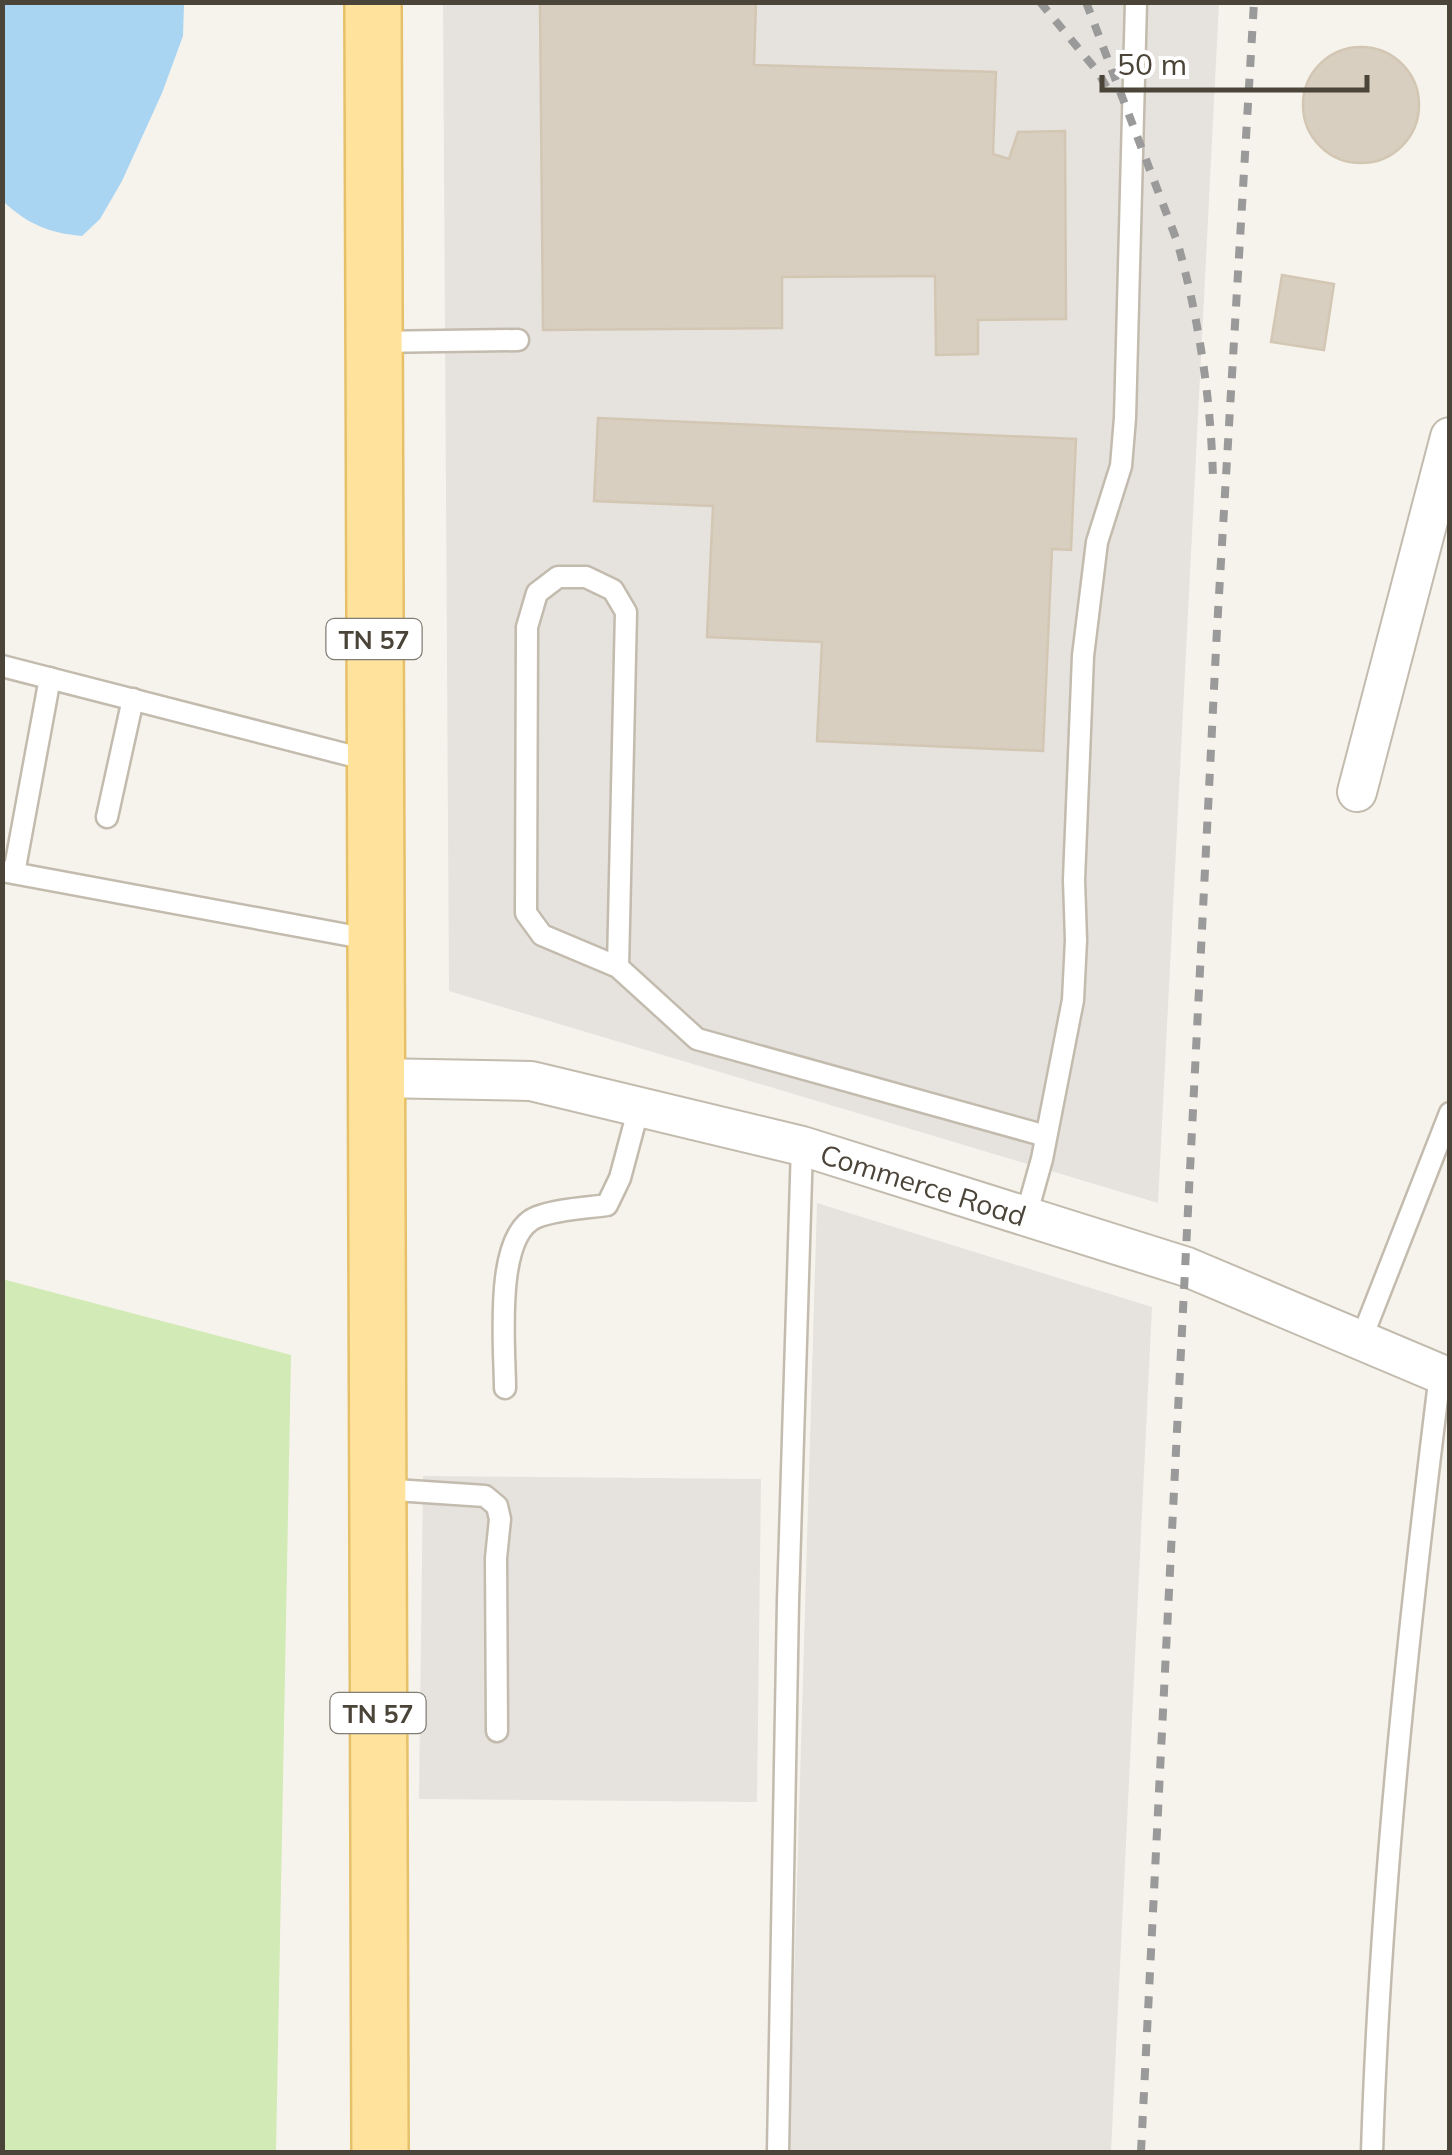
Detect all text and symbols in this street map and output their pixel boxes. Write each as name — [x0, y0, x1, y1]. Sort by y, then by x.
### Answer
scale bar — [1102, 30, 1367, 92]
text: 50 m — [1117, 45, 1187, 83]
road number: TN 57 — [326, 619, 422, 659]
street label: Commerce Road — [816, 1135, 1030, 1233]
road number: TN 57 — [330, 1693, 426, 1733]

